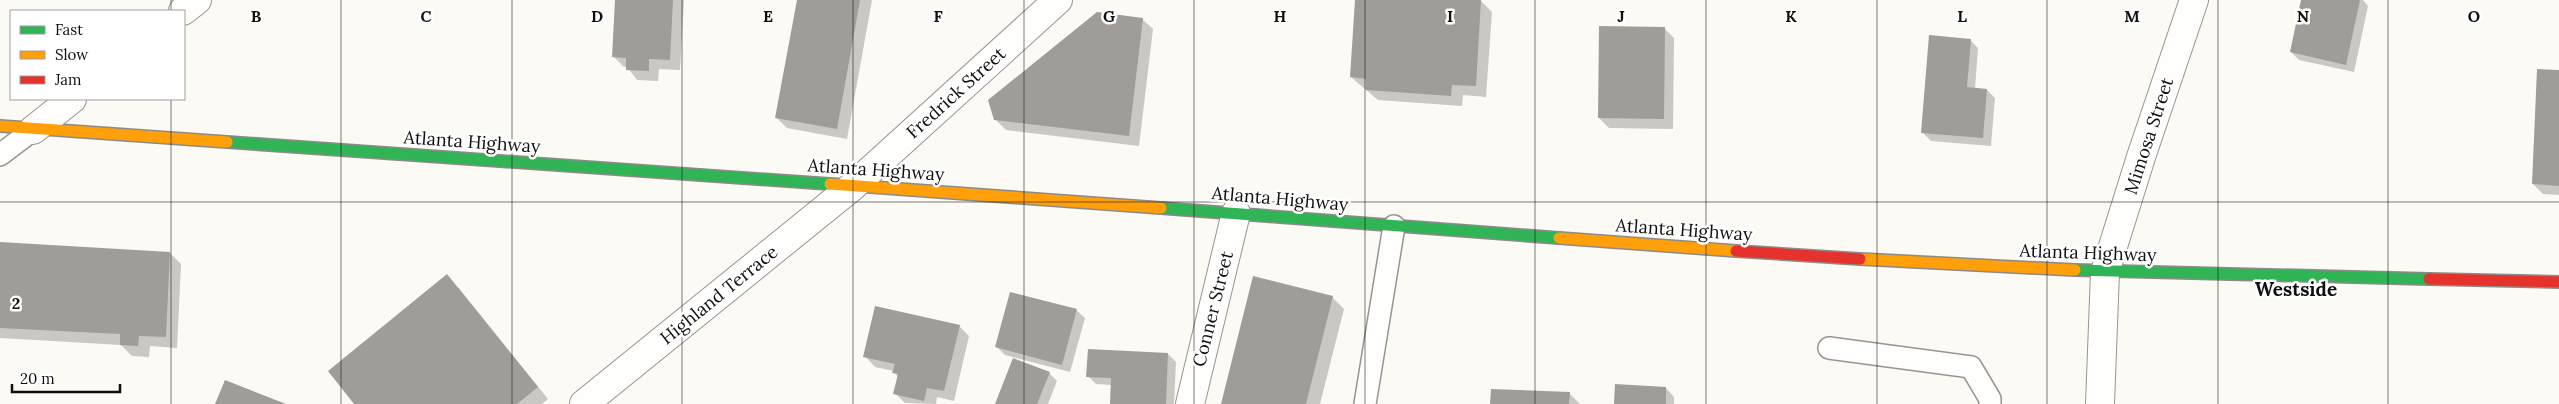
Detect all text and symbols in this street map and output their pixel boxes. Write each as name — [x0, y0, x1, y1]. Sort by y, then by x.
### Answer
text: B — [251, 6, 262, 26]
text: C — [420, 6, 432, 26]
text: D — [591, 6, 603, 26]
text: E — [763, 6, 773, 26]
text: F — [933, 6, 943, 26]
text: G — [1103, 6, 1115, 26]
text: H — [1274, 6, 1287, 26]
text: I — [1447, 6, 1453, 26]
text: J — [1617, 6, 1625, 26]
text: K — [1785, 6, 1797, 26]
text: L — [1957, 6, 1967, 26]
text: M — [2124, 6, 2140, 26]
text: N — [2297, 6, 2309, 26]
text: O — [2468, 6, 2480, 26]
legend — [10, 10, 185, 100]
text: Fast — [55, 20, 83, 39]
street label: Fredrick Street — [901, 42, 1010, 143]
text: Slow — [55, 45, 88, 64]
text: Jam — [54, 70, 82, 89]
street label: Mimosa Street — [2119, 74, 2178, 197]
street label: Atlanta Highway — [402, 125, 542, 158]
street label: Atlanta Highway — [806, 153, 946, 186]
street label: Atlanta Highway — [1210, 181, 1350, 216]
street label: Atlanta Highway — [1614, 213, 1754, 246]
street label: Atlanta Highway — [2018, 239, 2157, 266]
street label: Highland Terrace — [655, 240, 783, 349]
street label: Conner Street — [1187, 249, 1238, 369]
district label: Westside — [2255, 277, 2337, 301]
text: 2 — [12, 293, 20, 313]
scale bar — [12, 362, 120, 394]
text: 20 m — [20, 369, 55, 388]

